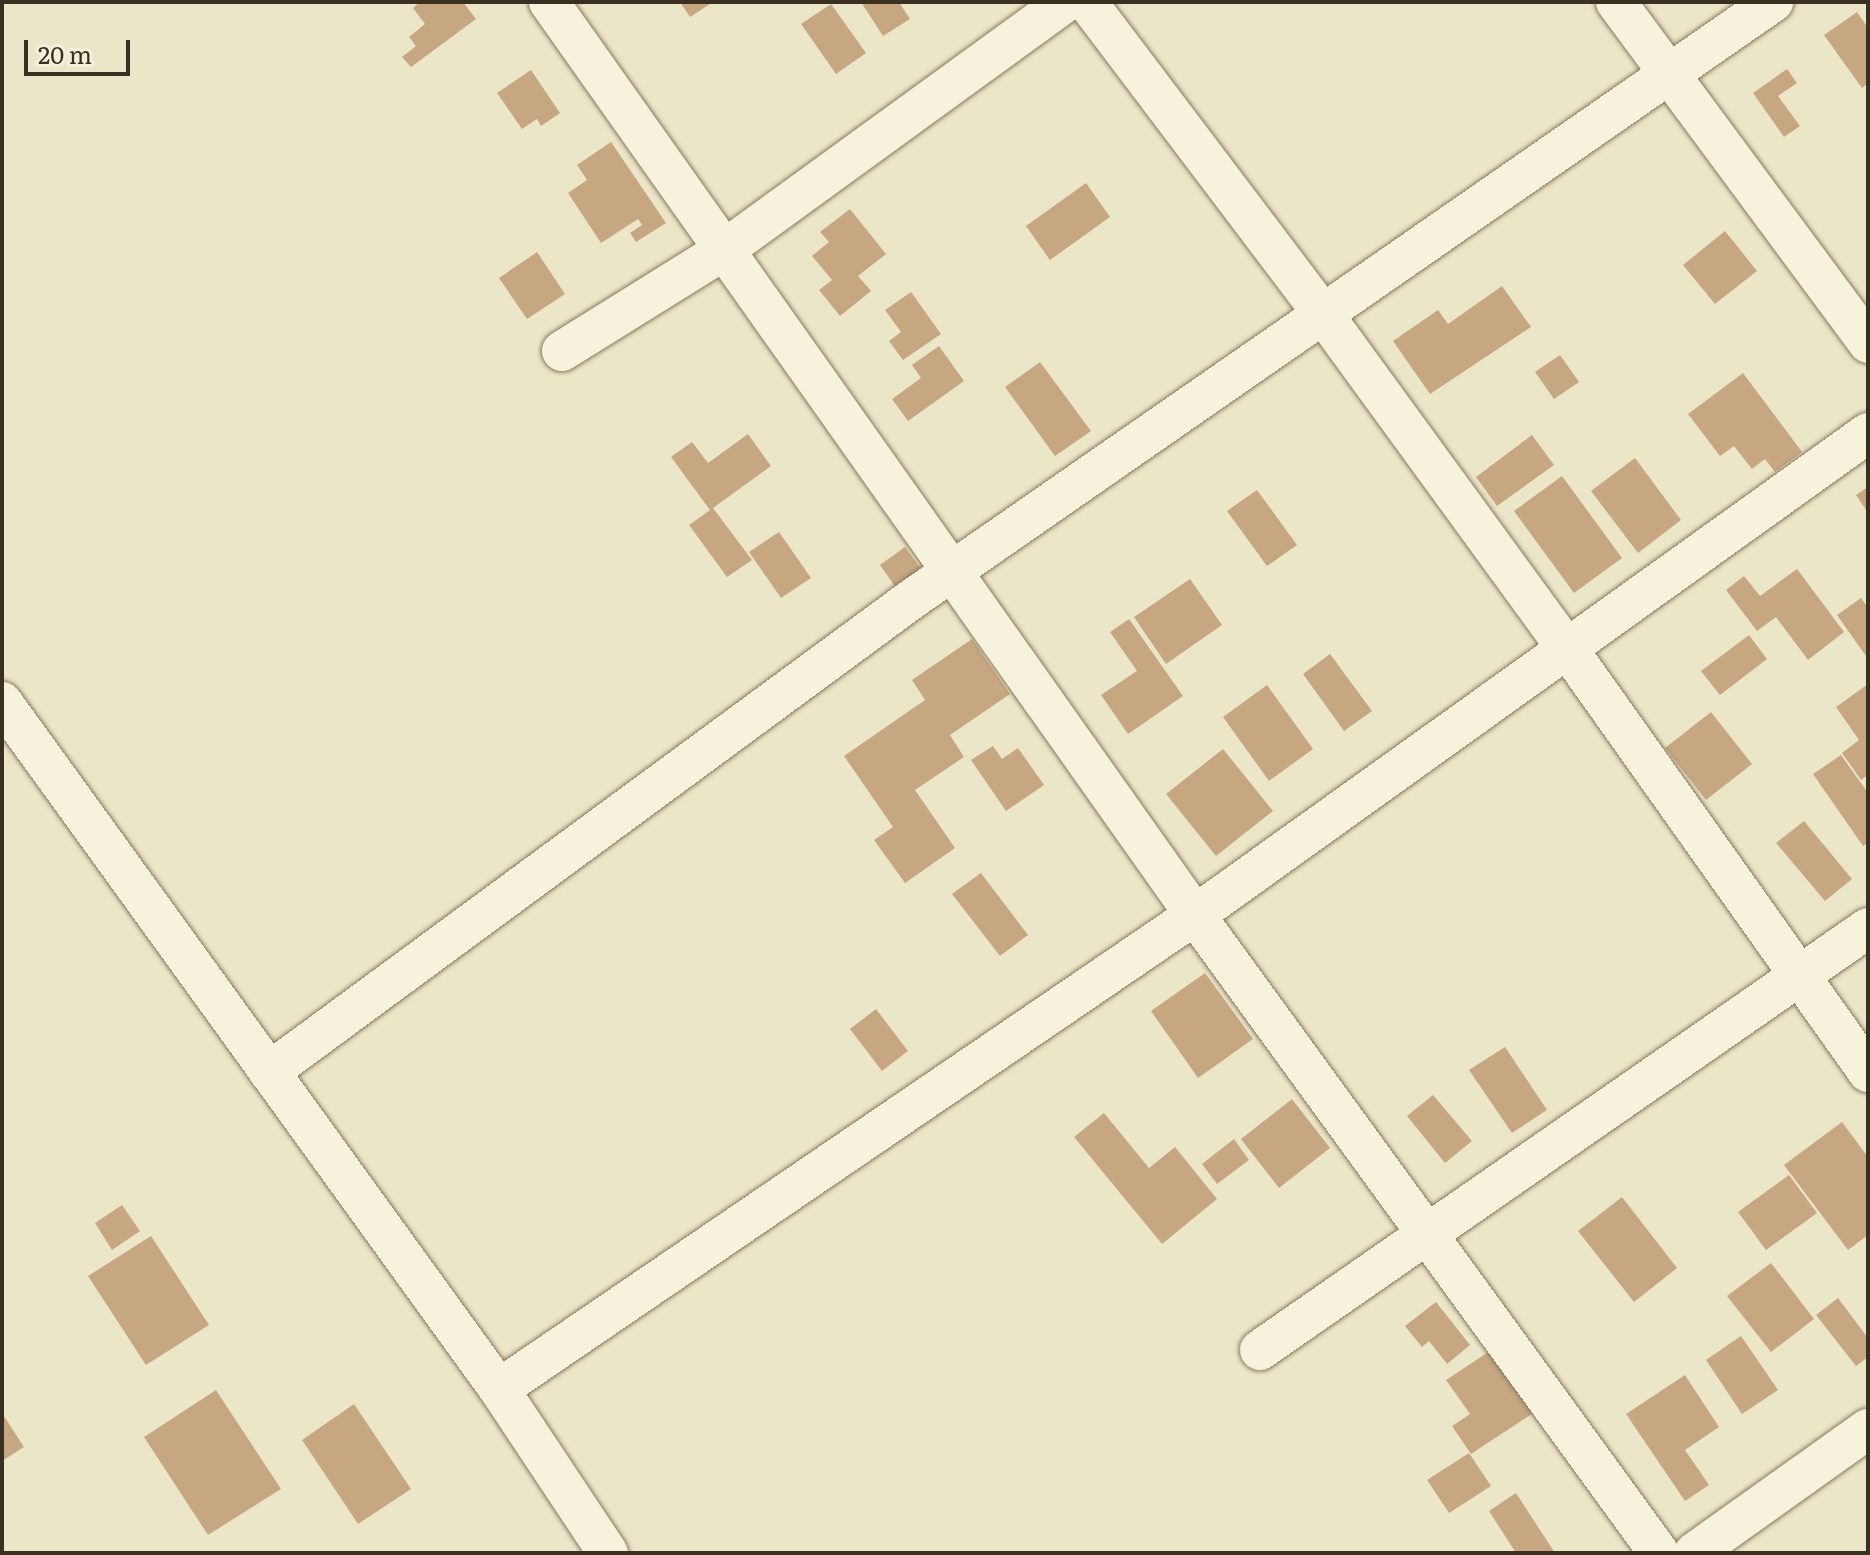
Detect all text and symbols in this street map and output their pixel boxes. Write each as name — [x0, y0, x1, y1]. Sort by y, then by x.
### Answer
scale bar — [28, 24, 134, 74]
text: 20 m — [38, 36, 92, 71]

